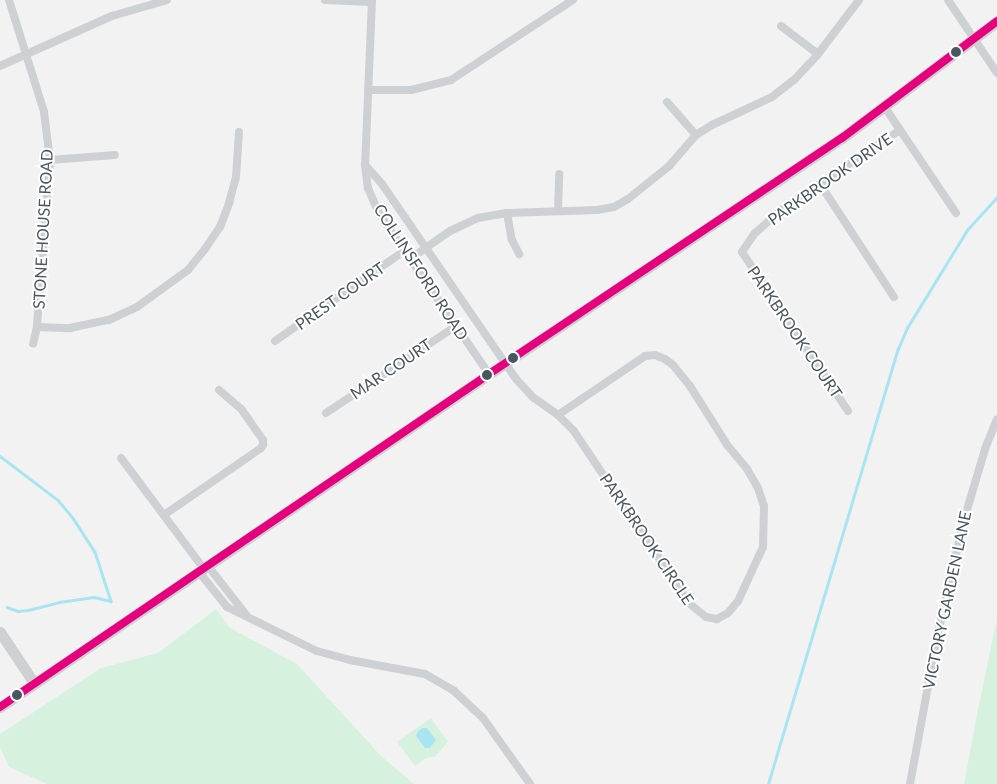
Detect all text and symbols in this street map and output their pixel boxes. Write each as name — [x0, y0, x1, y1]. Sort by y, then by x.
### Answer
unlabelled marker — [951, 47, 961, 57]
street label: PARKBROOK DRIVE — [764, 129, 896, 229]
street label: STONE HOUSE ROAD — [29, 149, 57, 309]
street label: COLLINSFORD ROAD — [370, 200, 472, 344]
street label: PREST COURT — [291, 258, 389, 334]
street label: PARKBROOK COURT — [744, 262, 846, 402]
street label: MAR COURT — [347, 335, 435, 403]
unlabelled marker — [508, 353, 518, 363]
unlabelled marker — [482, 370, 492, 380]
street label: PARKBROOK CIRCLE — [596, 470, 698, 608]
street label: VICTORY GARDEN LANE — [919, 509, 975, 691]
unlabelled marker — [12, 690, 22, 700]

